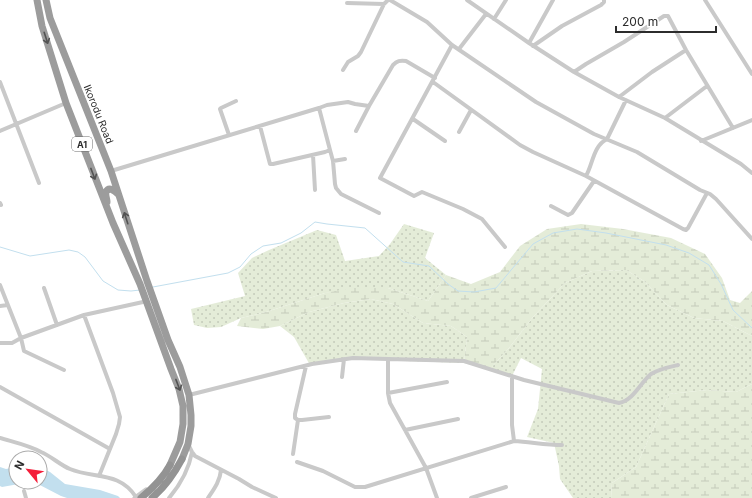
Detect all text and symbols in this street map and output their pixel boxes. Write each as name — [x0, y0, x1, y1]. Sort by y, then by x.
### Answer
scale bar — [616, 8, 716, 34]
text: 200 m — [622, 14, 658, 29]
one-way arrow — [43, 31, 50, 44]
street label: Ikorodu Road — [82, 83, 116, 145]
road number: A1 — [72, 137, 92, 151]
one-way arrow — [90, 167, 98, 179]
one-way arrow — [122, 211, 129, 224]
one-way arrow — [174, 379, 182, 391]
north arrow — [8, 450, 48, 490]
text: N — [11, 458, 27, 472]

